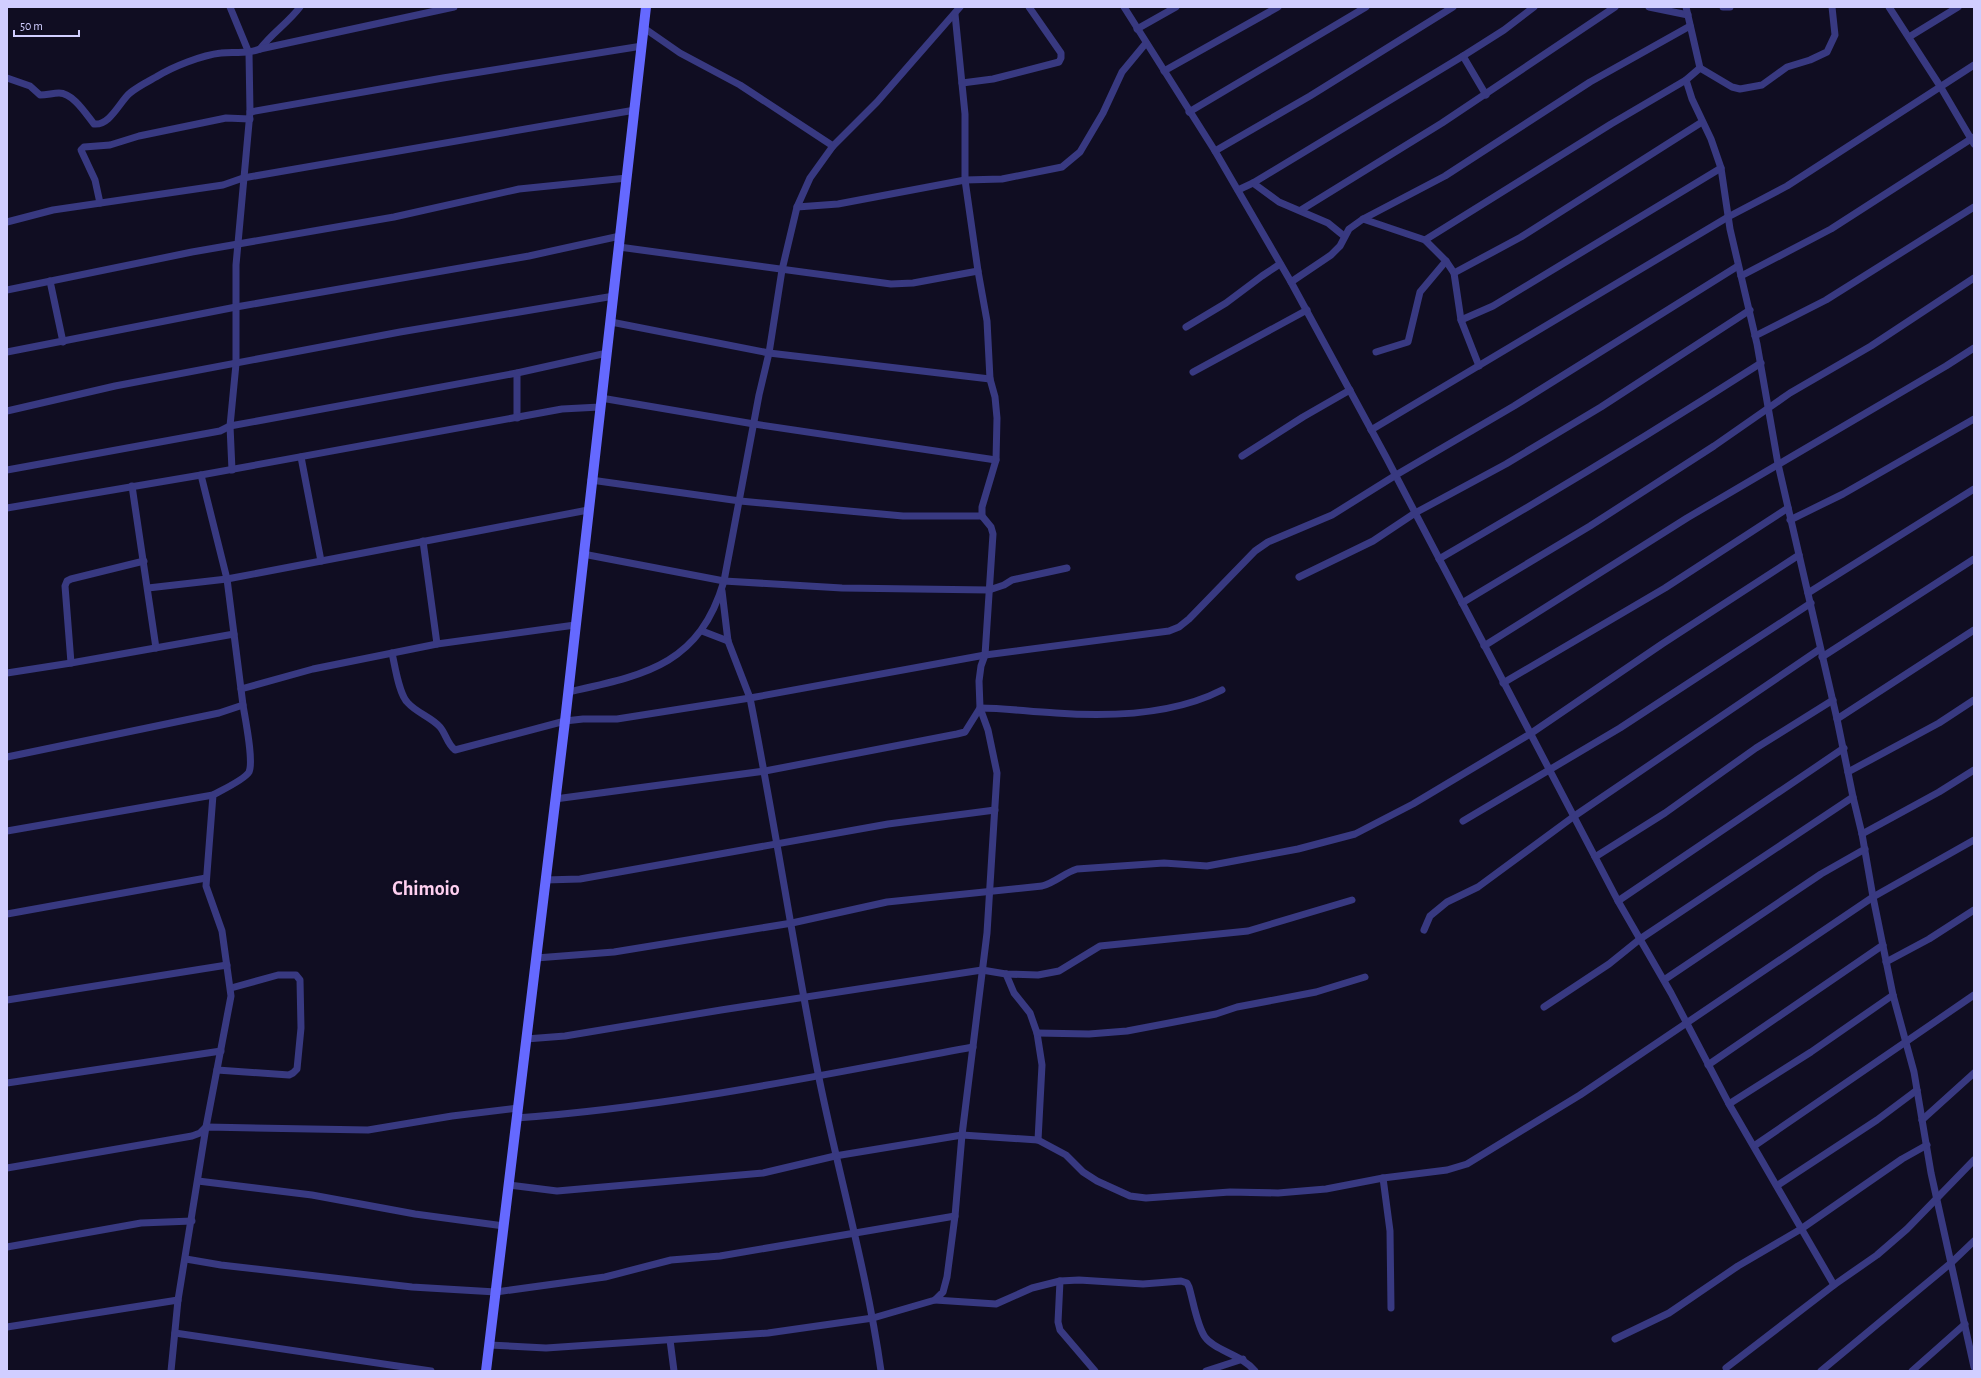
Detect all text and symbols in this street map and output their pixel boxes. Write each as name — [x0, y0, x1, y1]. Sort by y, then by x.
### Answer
scale bar — [14, 12, 79, 38]
text: 50 m — [20, 20, 43, 32]
district label: Chimoio — [392, 879, 460, 899]

